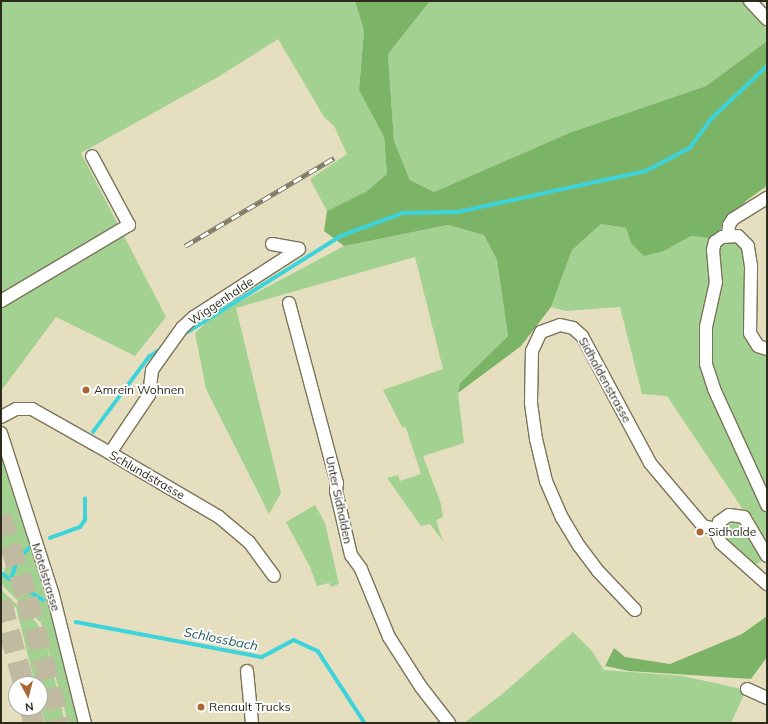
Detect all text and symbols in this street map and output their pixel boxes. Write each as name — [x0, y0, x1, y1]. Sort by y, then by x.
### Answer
street label: Wiggenhalde — [186, 274, 256, 328]
street label: Sidhaldenstrasse — [576, 335, 634, 425]
place label: Amrein Wohnen — [94, 383, 184, 397]
marker: Amrein Wohnen — [81, 385, 91, 395]
street label: Schlundstrasse — [107, 448, 187, 502]
street label: Unter Sidhalden — [323, 455, 355, 545]
place label: Sidhalde — [708, 525, 756, 539]
marker: Sidhalde — [695, 527, 705, 537]
street label: Motelstrasse — [29, 541, 63, 613]
water label: Schlossbach — [183, 624, 259, 654]
north arrow — [8, 676, 48, 716]
text: N — [24, 699, 34, 714]
place label: Renault Trucks — [209, 700, 291, 714]
marker: Renault Trucks — [196, 702, 206, 712]

